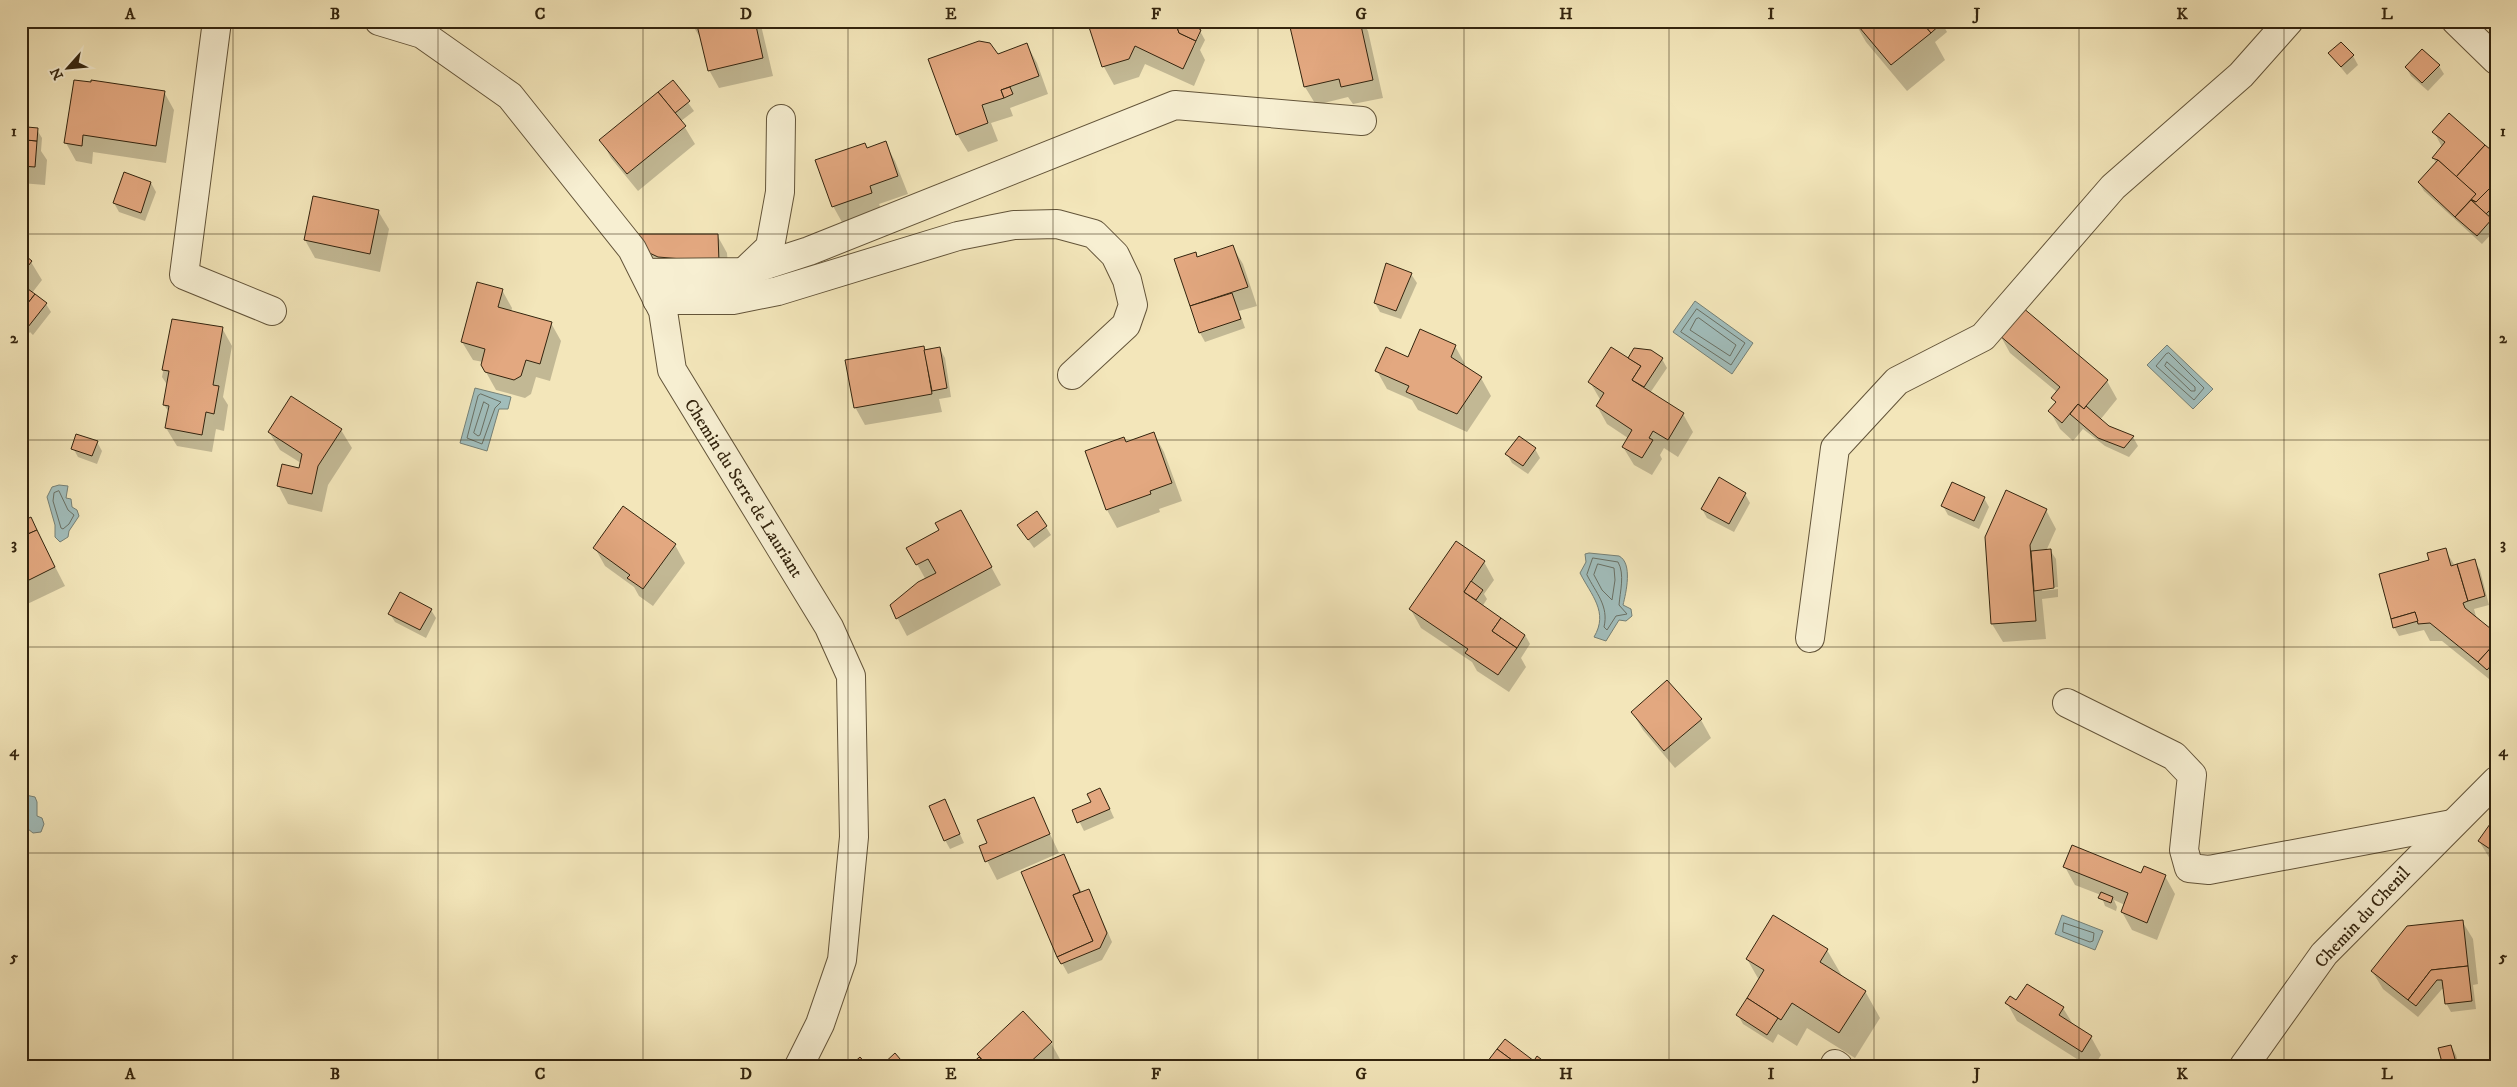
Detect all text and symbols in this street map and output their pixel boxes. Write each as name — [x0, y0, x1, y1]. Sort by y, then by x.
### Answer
text: A — [124, 4, 136, 24]
text: B — [330, 4, 340, 24]
text: C — [535, 4, 545, 24]
text: D — [740, 4, 752, 24]
text: E — [945, 4, 957, 24]
text: F — [1151, 4, 1161, 24]
text: G — [1355, 4, 1367, 24]
text: H — [1559, 4, 1573, 24]
text: I — [1768, 4, 1775, 24]
text: J — [1972, 4, 1981, 24]
text: K — [2176, 4, 2188, 24]
text: L — [2381, 4, 2393, 24]
north arrow — [42, 42, 92, 92]
text: N — [46, 64, 68, 83]
text: 1 — [11, 121, 17, 141]
text: 1 — [2500, 121, 2506, 141]
text: 2 — [10, 328, 19, 348]
text: 2 — [2499, 328, 2508, 348]
street label: Chemin du Serre de Lauriant — [679, 395, 807, 582]
text: 3 — [11, 534, 17, 554]
text: 3 — [2500, 534, 2506, 554]
text: 4 — [8, 741, 19, 761]
text: 4 — [2497, 741, 2508, 761]
street label: Chemin du Chenil — [2310, 862, 2416, 973]
text: 5 — [9, 947, 18, 967]
text: 5 — [2498, 947, 2507, 967]
text: A — [124, 1064, 136, 1084]
text: B — [330, 1064, 340, 1084]
text: C — [535, 1064, 545, 1084]
text: D — [740, 1064, 752, 1084]
text: E — [945, 1064, 957, 1084]
text: F — [1151, 1064, 1161, 1084]
text: G — [1355, 1064, 1367, 1084]
text: H — [1559, 1064, 1573, 1084]
text: I — [1768, 1064, 1775, 1084]
text: J — [1972, 1064, 1981, 1084]
text: K — [2176, 1064, 2188, 1084]
text: L — [2381, 1064, 2393, 1084]

